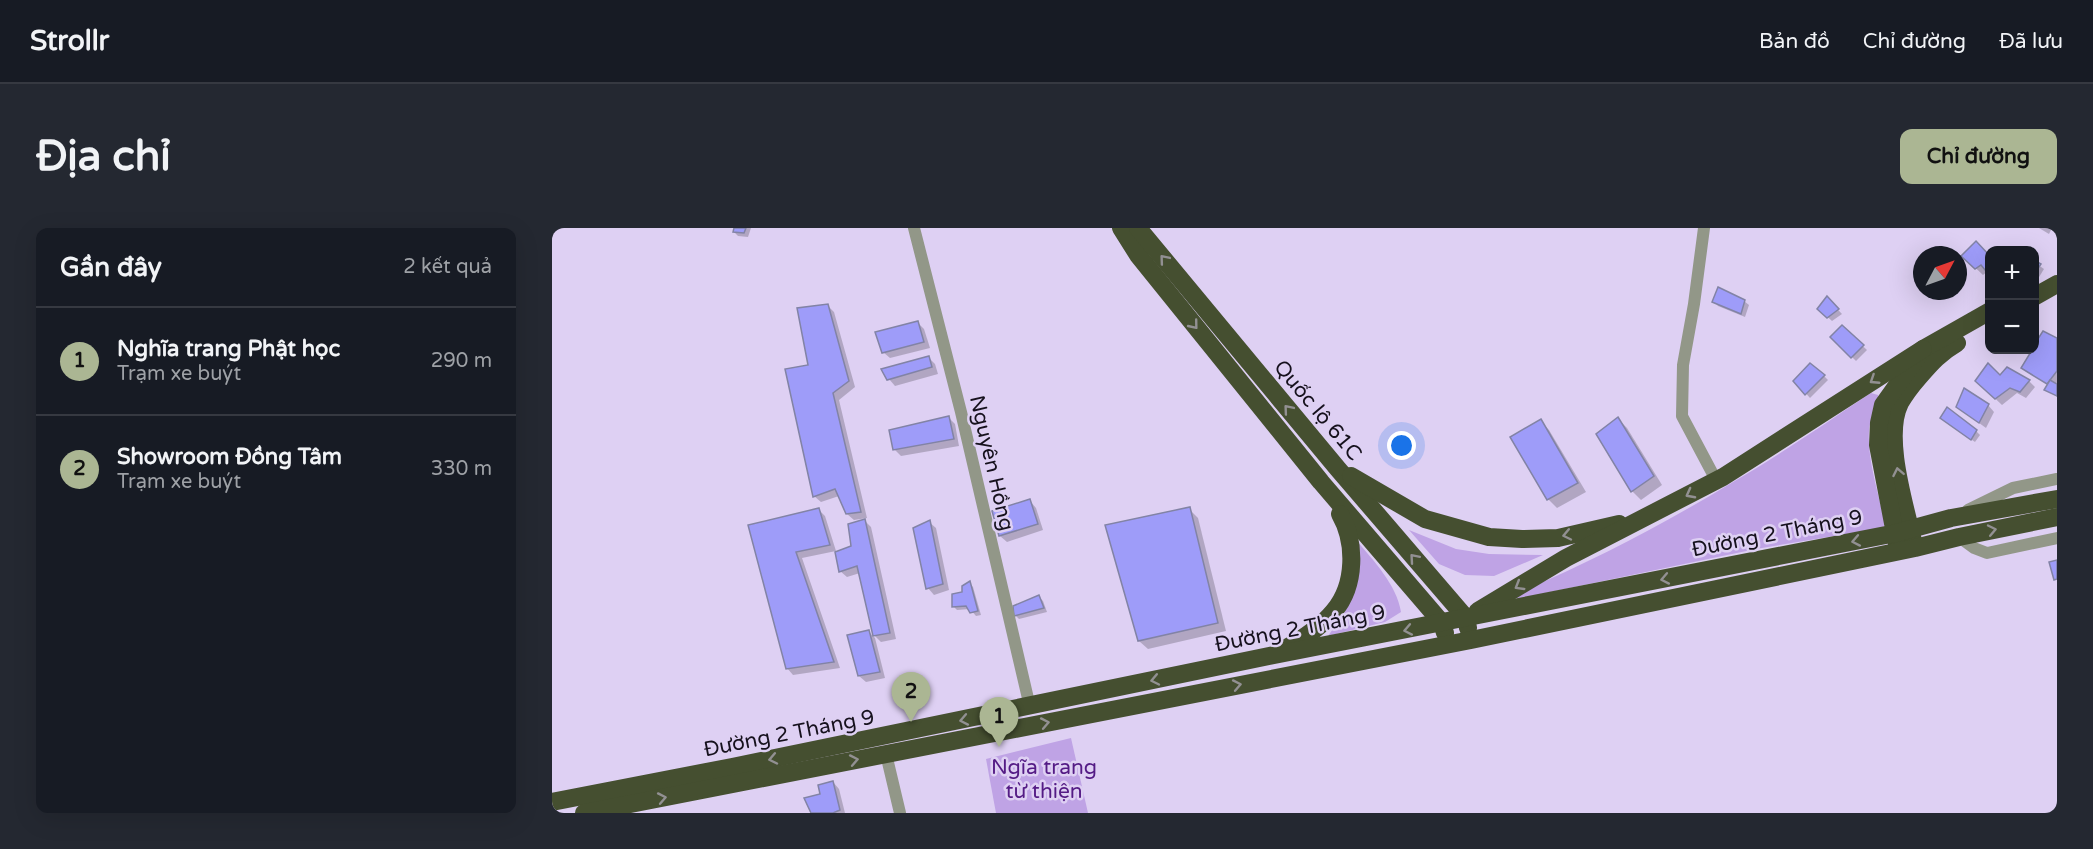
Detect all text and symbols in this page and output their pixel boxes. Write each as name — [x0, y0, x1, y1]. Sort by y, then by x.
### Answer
text: Strollr — [30, 24, 109, 58]
text: Bản đồ — [1759, 29, 1830, 54]
text: Chỉ đường — [1863, 29, 1966, 54]
text: Đã lưu — [1999, 29, 2063, 54]
button: Chỉ đường — [1900, 129, 2057, 184]
text: Địa chỉ — [36, 131, 171, 182]
north arrow — [1913, 246, 1967, 300]
map controls — [1985, 246, 2039, 354]
button: + — [1985, 246, 2039, 300]
text: Gần đây — [60, 252, 162, 283]
text: 2 kết quả — [403, 255, 492, 279]
one-way arrow — [1160, 255, 1171, 266]
button: − — [1985, 300, 2039, 354]
one-way arrow — [1187, 318, 1198, 329]
text: Nghĩa trang Phật học — [117, 336, 340, 362]
text: 1 — [73, 349, 86, 373]
text: 290 m — [431, 349, 492, 373]
street label: Quốc lộ 61C — [1268, 355, 1367, 466]
text: Trạm xe buýt — [117, 362, 241, 386]
one-way arrow — [1870, 373, 1880, 385]
street label: Nguyên Hồng — [964, 393, 1019, 533]
one-way arrow — [1284, 405, 1295, 416]
your location — [1387, 431, 1416, 460]
text: Showroom Đồng Tâm — [117, 444, 342, 470]
text: 2 — [73, 457, 86, 481]
text: 330 m — [431, 457, 492, 481]
one-way arrow — [1892, 467, 1905, 477]
text: Trạm xe buýt — [117, 470, 241, 494]
one-way arrow — [1686, 487, 1697, 498]
street label: Đường 2 Tháng 9 — [1690, 505, 1865, 562]
one-way arrow — [1987, 524, 1997, 537]
one-way arrow — [1562, 528, 1572, 541]
one-way arrow — [1851, 534, 1861, 547]
one-way arrow — [1410, 554, 1421, 565]
one-way arrow — [1660, 572, 1670, 585]
one-way arrow — [1515, 579, 1525, 591]
street label: Đường 2 Tháng 9 — [1213, 600, 1388, 657]
one-way arrow — [1404, 623, 1414, 636]
pin: 2 — [892, 672, 930, 722]
one-way arrow — [1151, 673, 1161, 686]
one-way arrow — [1231, 679, 1241, 692]
pin: 1 — [980, 698, 1018, 747]
street label: Đường 2 Tháng 9 — [702, 705, 877, 762]
one-way arrow — [960, 713, 970, 726]
one-way arrow — [1040, 717, 1050, 730]
one-way arrow — [769, 752, 779, 765]
one-way arrow — [848, 754, 858, 767]
park label: Ngĩa trang từ thiện — [991, 755, 1097, 804]
one-way arrow — [657, 792, 667, 805]

